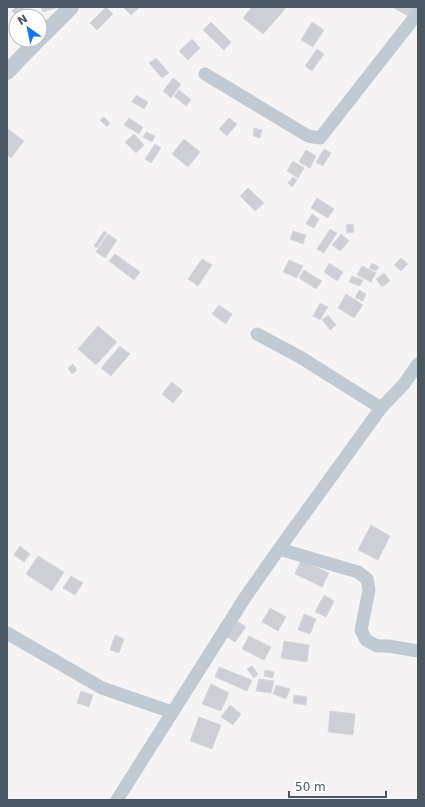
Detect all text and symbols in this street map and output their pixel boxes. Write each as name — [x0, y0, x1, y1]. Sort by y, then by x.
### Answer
north arrow — [8, 8, 48, 48]
text: N — [15, 12, 30, 28]
scale bar — [289, 773, 386, 799]
text: 50 m — [295, 780, 326, 794]

